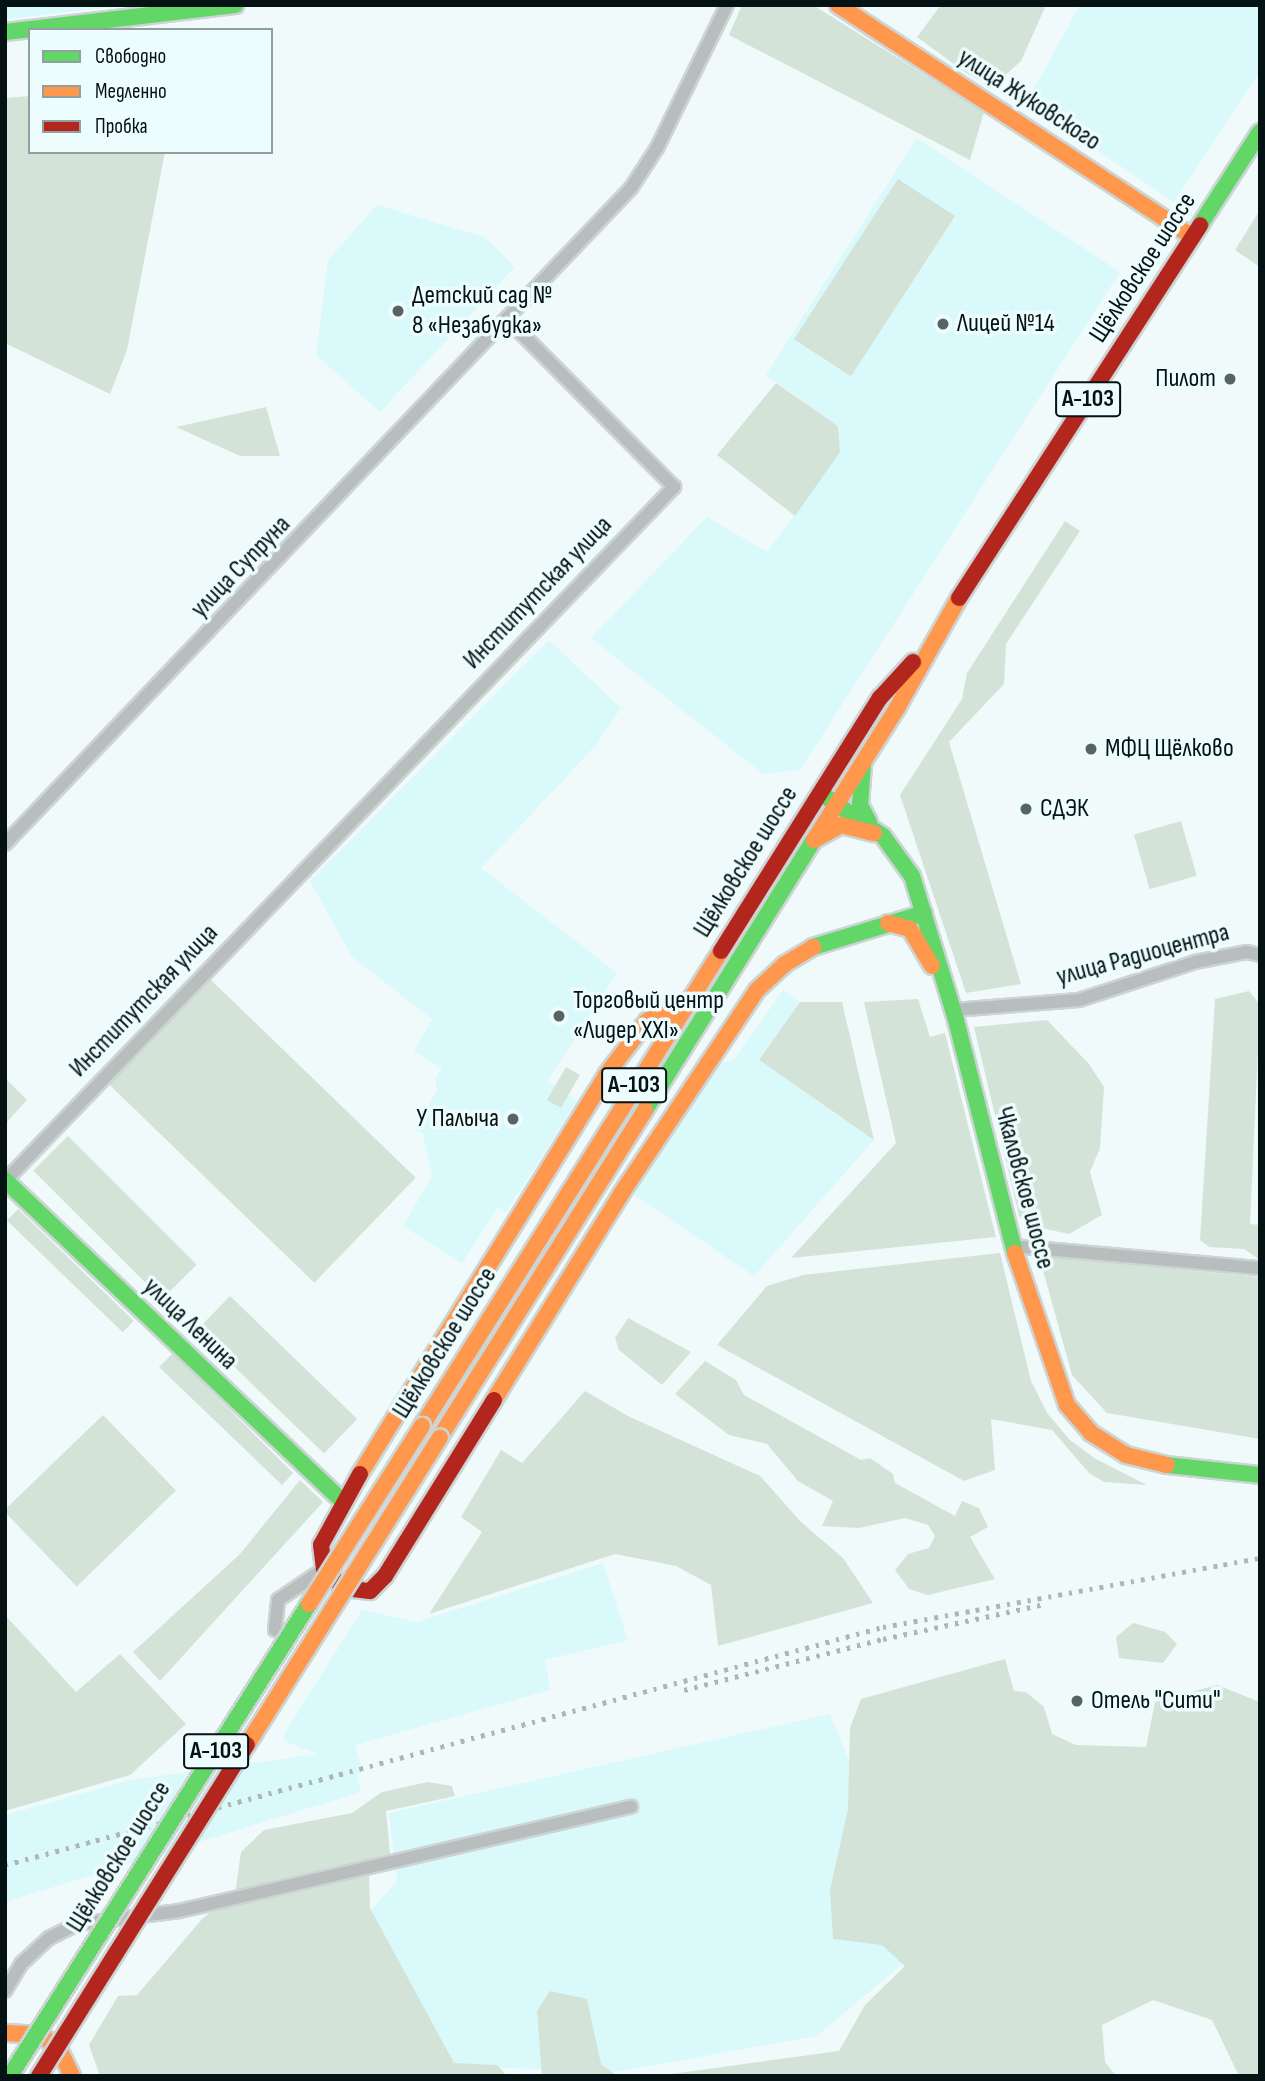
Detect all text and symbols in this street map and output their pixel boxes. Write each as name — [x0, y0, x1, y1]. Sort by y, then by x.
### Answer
legend — [28, 28, 273, 154]
street label: улица Жуковского — [952, 42, 1106, 158]
text: Свободно — [95, 44, 166, 69]
text: Медленно — [95, 79, 167, 104]
text: Пробка — [95, 114, 148, 139]
street label: Щёлковское шоссе — [1083, 187, 1203, 349]
place label: Детский сад № 8 «Незабудка» — [412, 280, 552, 342]
marker: Детский сад № 8 «Незабудка» — [390, 303, 406, 319]
place label: Лицей №14 — [957, 308, 1055, 340]
marker: Лицей №14 — [935, 316, 951, 332]
place label: Пилот — [1155, 363, 1216, 395]
marker: Пилот — [1222, 371, 1238, 387]
road number: А-103 — [1055, 378, 1121, 420]
street label: улица Супруна — [185, 509, 297, 625]
street label: Институтская улица — [457, 510, 619, 676]
place label: МФЦ Щёлково — [1105, 733, 1234, 765]
marker: МФЦ Щёлково — [1083, 741, 1099, 757]
street label: Щёлковское шоссе — [687, 781, 805, 943]
place label: СДЭК — [1040, 793, 1089, 825]
marker: СДЭК — [1018, 801, 1034, 817]
street label: улица Радиоцентра — [1053, 917, 1233, 993]
street label: Институтская улица — [63, 918, 225, 1084]
place label: Торговый центр «Лидер XXI» — [573, 985, 724, 1046]
marker: Торговый центр «Лидер XXI» — [551, 1008, 567, 1024]
road number: А-103 — [601, 1064, 667, 1106]
place label: У Палыча — [416, 1103, 499, 1135]
street label: Чкаловское шоссе — [987, 1103, 1061, 1273]
marker: У Палыча — [505, 1111, 521, 1127]
street label: Щёлковское шоссе — [386, 1262, 504, 1424]
street label: улица Ленина — [136, 1271, 244, 1377]
place label: Отель "Сити" — [1091, 1685, 1221, 1717]
marker: Отель "Сити" — [1069, 1693, 1085, 1709]
road number: А-103 — [183, 1730, 249, 1772]
street label: Щёлковское шоссе — [60, 1776, 178, 1938]

